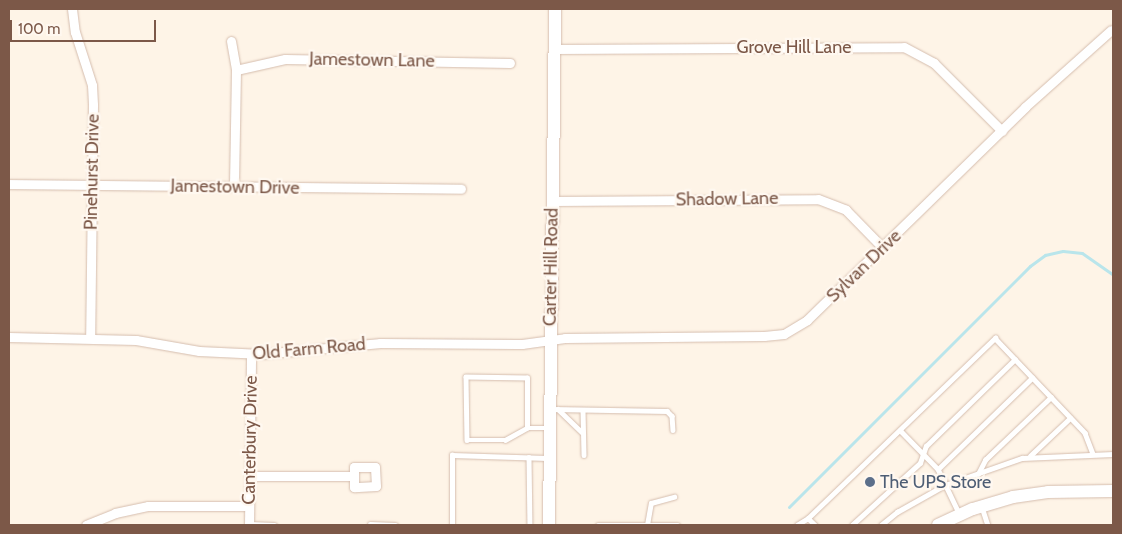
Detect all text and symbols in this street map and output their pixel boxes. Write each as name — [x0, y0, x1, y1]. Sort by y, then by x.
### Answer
scale bar — [12, 10, 159, 42]
text: 100 m — [18, 20, 60, 38]
street label: Grove Hill Lane — [737, 36, 851, 58]
street label: Jamestown Lane — [309, 48, 435, 72]
street label: Pinehurst Drive — [80, 114, 104, 230]
street label: Jamestown Drive — [170, 175, 300, 199]
street label: Shadow Lane — [676, 187, 778, 211]
street label: Carter Hill Road — [539, 208, 563, 326]
street label: Sylvan Drive — [822, 225, 906, 307]
street label: Old Farm Road — [252, 333, 366, 365]
street label: Canterbury Drive — [238, 375, 262, 505]
place label: The UPS Store — [880, 471, 991, 493]
marker: The UPS Store — [864, 476, 876, 488]

